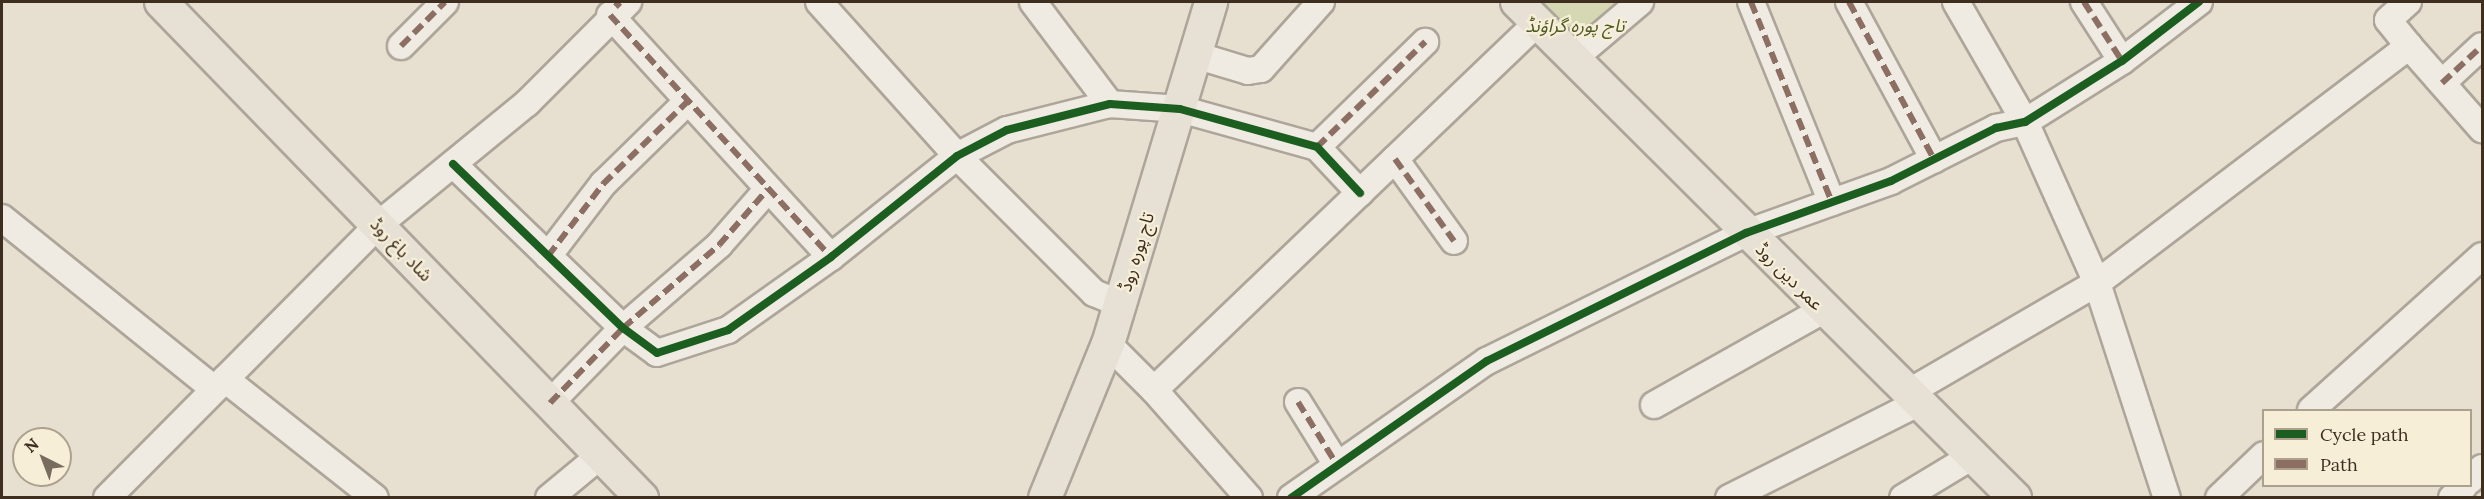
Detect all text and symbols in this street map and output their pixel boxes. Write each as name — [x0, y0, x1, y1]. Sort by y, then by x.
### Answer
park label: تاج پورہ گراؤنڈ — [1525, 15, 1625, 37]
street label: تاج پورہ روڈ — [1115, 210, 1159, 294]
street label: شاد باغ روڈ — [365, 214, 437, 286]
street label: عمر دین روڈ — [1751, 239, 1827, 315]
legend — [2262, 409, 2472, 487]
text: Cycle path — [2320, 423, 2409, 446]
north arrow — [12, 427, 72, 487]
text: N — [20, 434, 43, 457]
text: Path — [2320, 453, 2358, 476]

